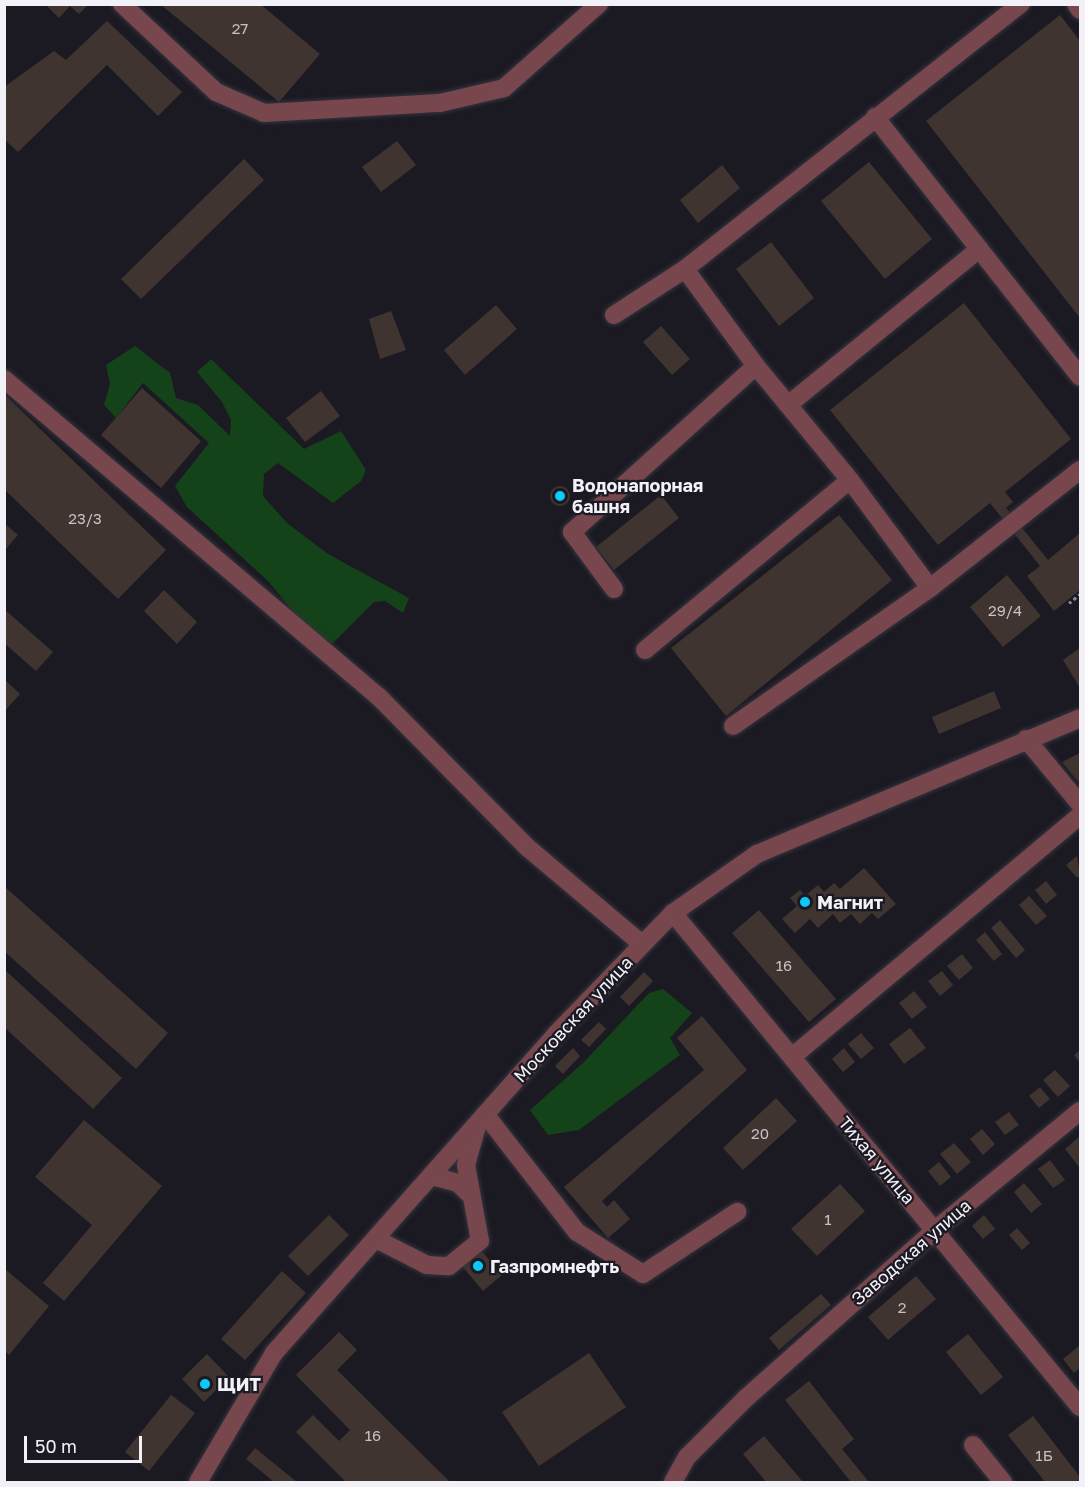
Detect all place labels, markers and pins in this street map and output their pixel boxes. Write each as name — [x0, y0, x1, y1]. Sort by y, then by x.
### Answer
place label: Водонапорная башня — [572, 475, 703, 518]
marker: Водонапорная башня — [553, 489, 567, 503]
place label: Магнит — [817, 891, 883, 913]
marker: Магнит — [798, 895, 812, 909]
place label: Газпромнефть — [490, 1255, 619, 1277]
marker: Газпромнефть — [471, 1259, 485, 1273]
place label: ЩИТ — [217, 1373, 261, 1395]
marker: ЩИТ — [198, 1377, 212, 1391]

